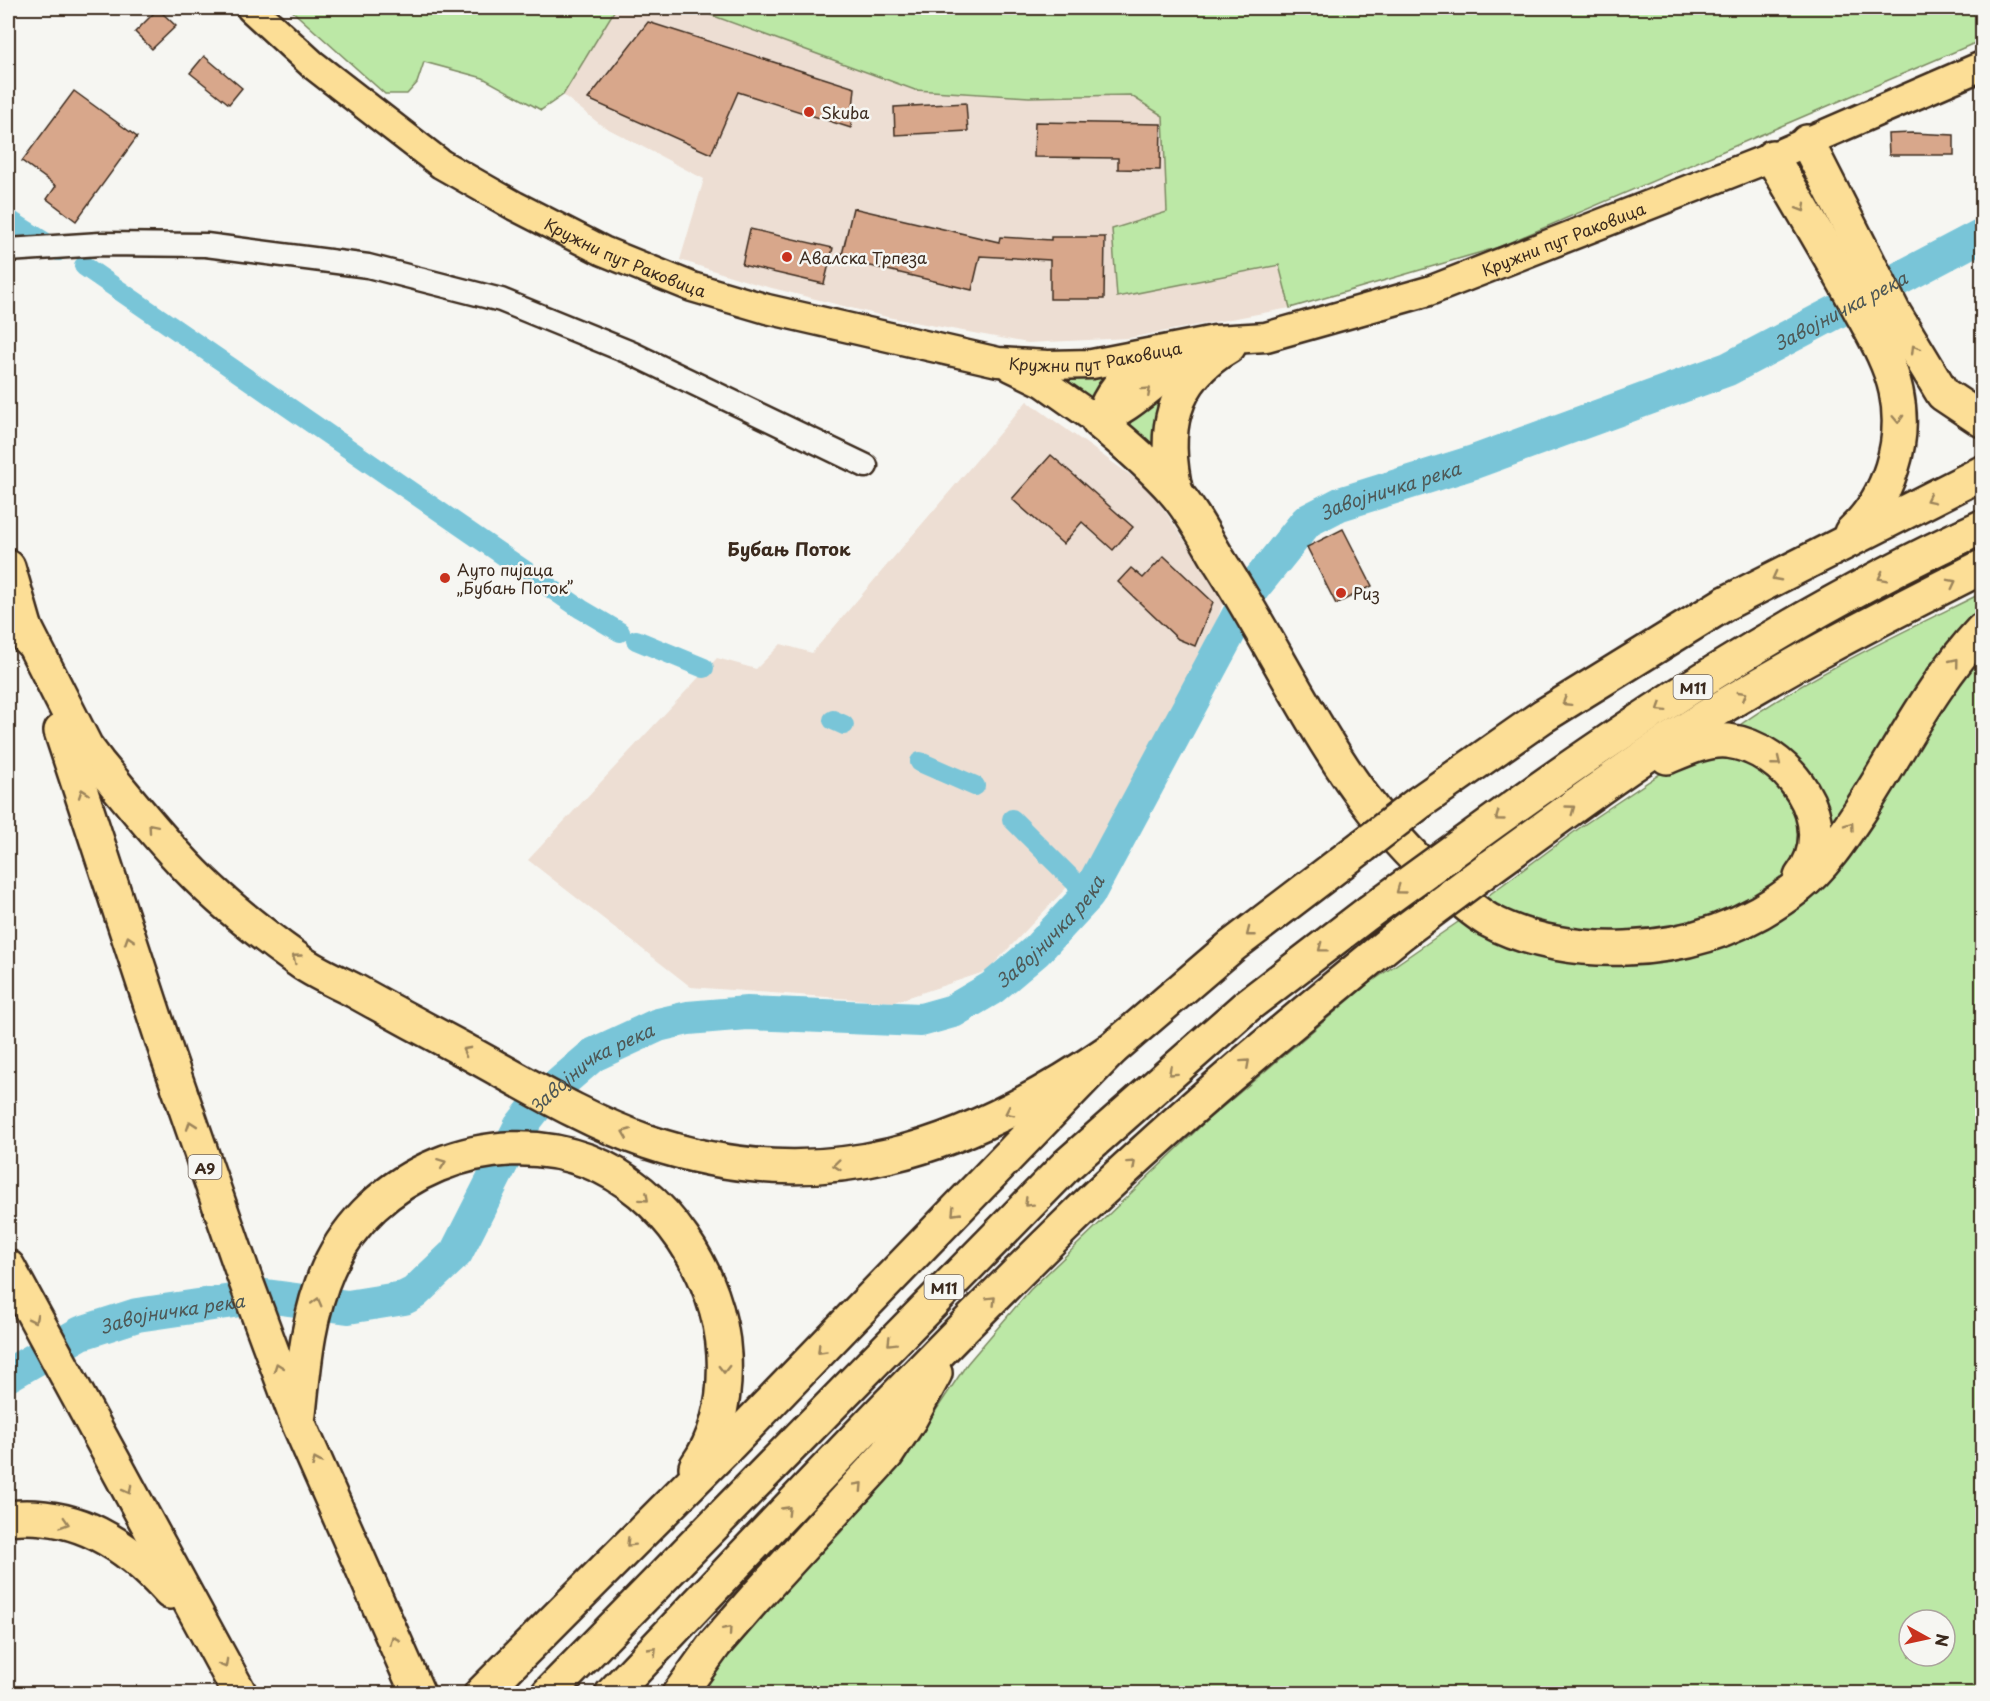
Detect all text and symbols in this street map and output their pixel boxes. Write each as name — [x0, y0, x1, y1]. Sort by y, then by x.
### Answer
place label: Skuba — [821, 100, 869, 124]
marker: Skuba — [802, 105, 816, 119]
street label: Кружни пут Раковица — [1478, 196, 1649, 281]
one-way arrow — [1794, 201, 1806, 212]
street label: Кружни пут Раковица — [540, 211, 709, 303]
place label: Авалска Трпеза — [799, 245, 927, 269]
marker: Авалска Трпеза — [780, 250, 794, 264]
water label: Завојничка река — [1769, 263, 1912, 356]
street label: Кружни пут Раковица — [1008, 335, 1184, 377]
one-way arrow — [1911, 345, 1923, 355]
one-way arrow — [1141, 387, 1151, 398]
one-way arrow — [1892, 414, 1905, 423]
water label: Завојничка река — [1315, 453, 1464, 526]
one-way arrow — [1925, 491, 1936, 503]
district label: Бубањ Поток — [728, 535, 851, 562]
place label: Ауто пијаца „Бубањ Поток” — [457, 557, 573, 599]
one-way arrow — [1772, 570, 1782, 581]
one-way arrow — [1878, 570, 1889, 581]
marker: Ауто пијаца „Бубањ Поток” — [438, 571, 452, 585]
one-way arrow — [1945, 578, 1956, 590]
place label: Риз — [1353, 581, 1380, 605]
marker: Риз — [1334, 586, 1348, 600]
one-way arrow — [1947, 657, 1958, 668]
road number: M11 — [1674, 675, 1712, 699]
one-way arrow — [1737, 690, 1747, 702]
one-way arrow — [1561, 694, 1572, 705]
one-way arrow — [1657, 701, 1667, 713]
one-way arrow — [1770, 754, 1781, 765]
one-way arrow — [78, 788, 90, 799]
one-way arrow — [1564, 806, 1575, 817]
one-way arrow — [1495, 810, 1506, 821]
one-way arrow — [1843, 821, 1854, 832]
one-way arrow — [148, 823, 159, 834]
water label: Завојничка река — [989, 869, 1110, 993]
one-way arrow — [1395, 883, 1406, 894]
one-way arrow — [1245, 926, 1256, 937]
one-way arrow — [123, 935, 136, 946]
one-way arrow — [1318, 940, 1329, 951]
one-way arrow — [291, 954, 302, 965]
water label: Завојничка река — [522, 1015, 658, 1119]
one-way arrow — [462, 1047, 473, 1058]
one-way arrow — [1239, 1059, 1250, 1070]
one-way arrow — [1168, 1065, 1179, 1076]
one-way arrow — [1004, 1105, 1015, 1116]
one-way arrow — [185, 1120, 198, 1131]
one-way arrow — [621, 1128, 632, 1140]
road number: A9 — [188, 1155, 222, 1179]
one-way arrow — [436, 1158, 447, 1170]
one-way arrow — [833, 1158, 842, 1171]
one-way arrow — [1125, 1160, 1135, 1171]
one-way arrow — [638, 1191, 649, 1202]
one-way arrow — [1025, 1196, 1036, 1207]
one-way arrow — [951, 1205, 962, 1216]
road number: M11 — [924, 1275, 964, 1299]
water label: Завојничка река — [96, 1286, 247, 1340]
one-way arrow — [309, 1297, 322, 1307]
one-way arrow — [984, 1297, 995, 1308]
one-way arrow — [27, 1313, 38, 1324]
one-way arrow — [887, 1334, 898, 1345]
one-way arrow — [817, 1343, 828, 1353]
one-way arrow — [273, 1363, 285, 1374]
one-way arrow — [718, 1365, 730, 1374]
one-way arrow — [311, 1457, 323, 1468]
one-way arrow — [852, 1483, 863, 1493]
one-way arrow — [121, 1484, 132, 1494]
one-way arrow — [780, 1506, 791, 1516]
one-way arrow — [59, 1516, 70, 1528]
one-way arrow — [626, 1536, 637, 1547]
north arrow — [1897, 1608, 1957, 1668]
one-way arrow — [720, 1626, 731, 1637]
text: N — [1930, 1632, 1956, 1648]
one-way arrow — [390, 1635, 402, 1646]
one-way arrow — [645, 1647, 656, 1658]
one-way arrow — [217, 1657, 228, 1668]

